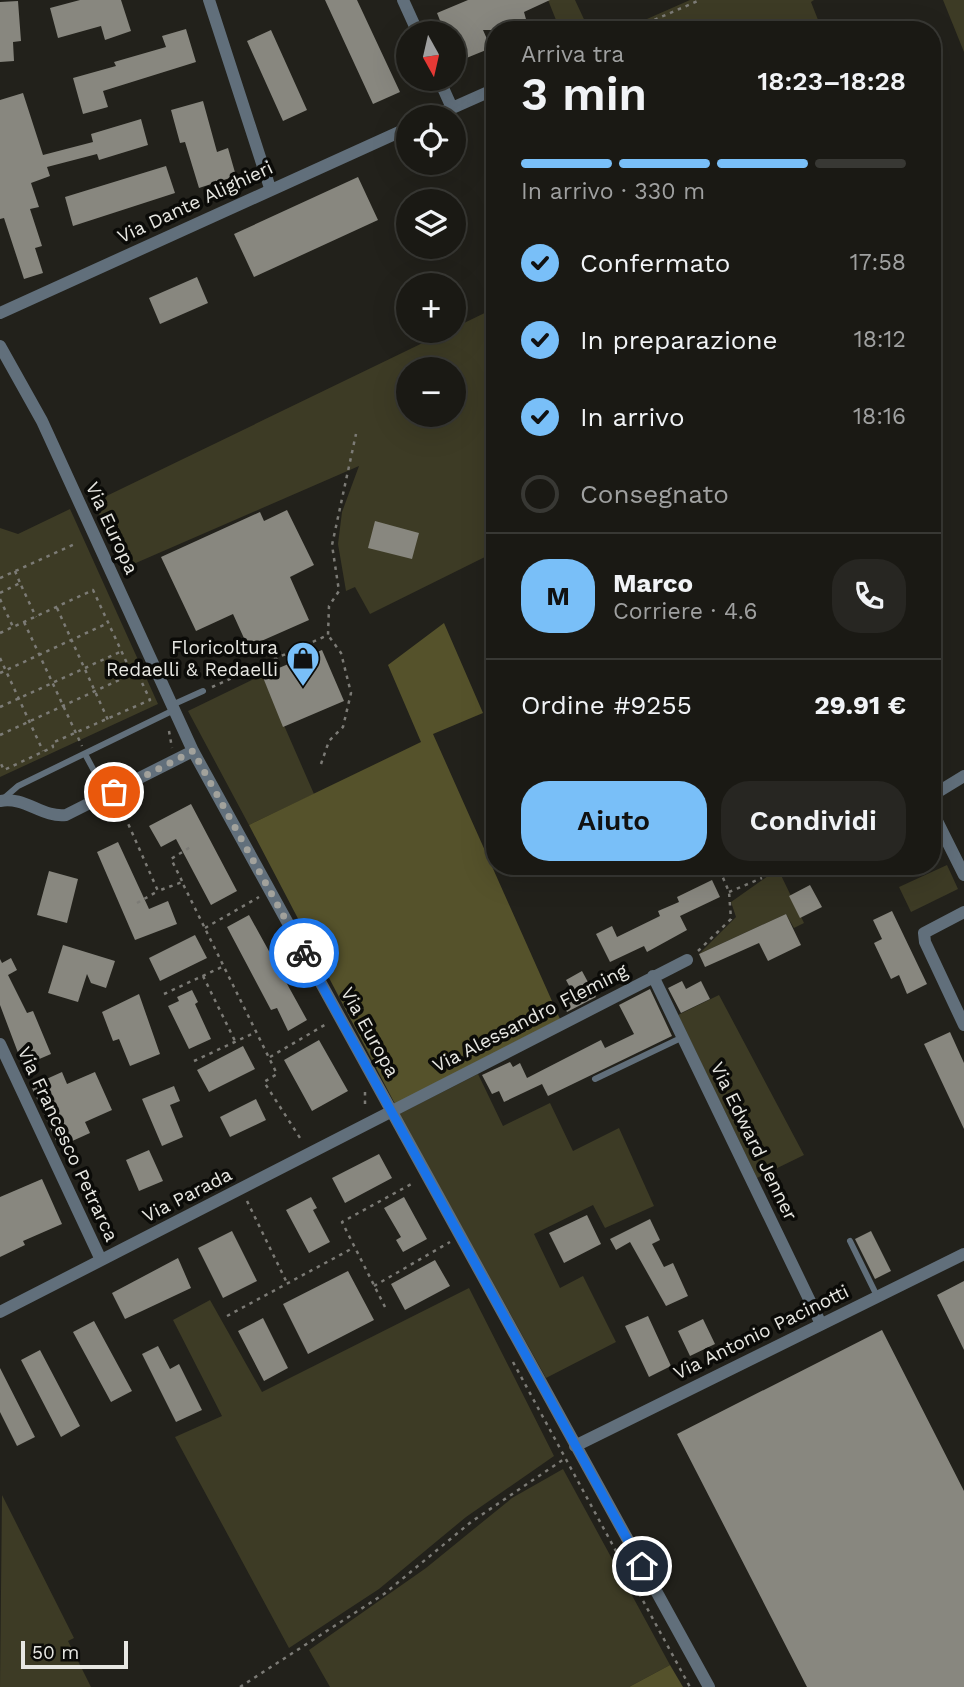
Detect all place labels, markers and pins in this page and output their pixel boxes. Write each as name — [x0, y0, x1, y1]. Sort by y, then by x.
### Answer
place label: Floricoltura Redaelli & Redaelli — [106, 636, 278, 681]
shop icon: Floricoltura Redaelli & Redaelli — [284, 639, 322, 688]
pin — [84, 762, 144, 822]
pin — [612, 1536, 672, 1596]

